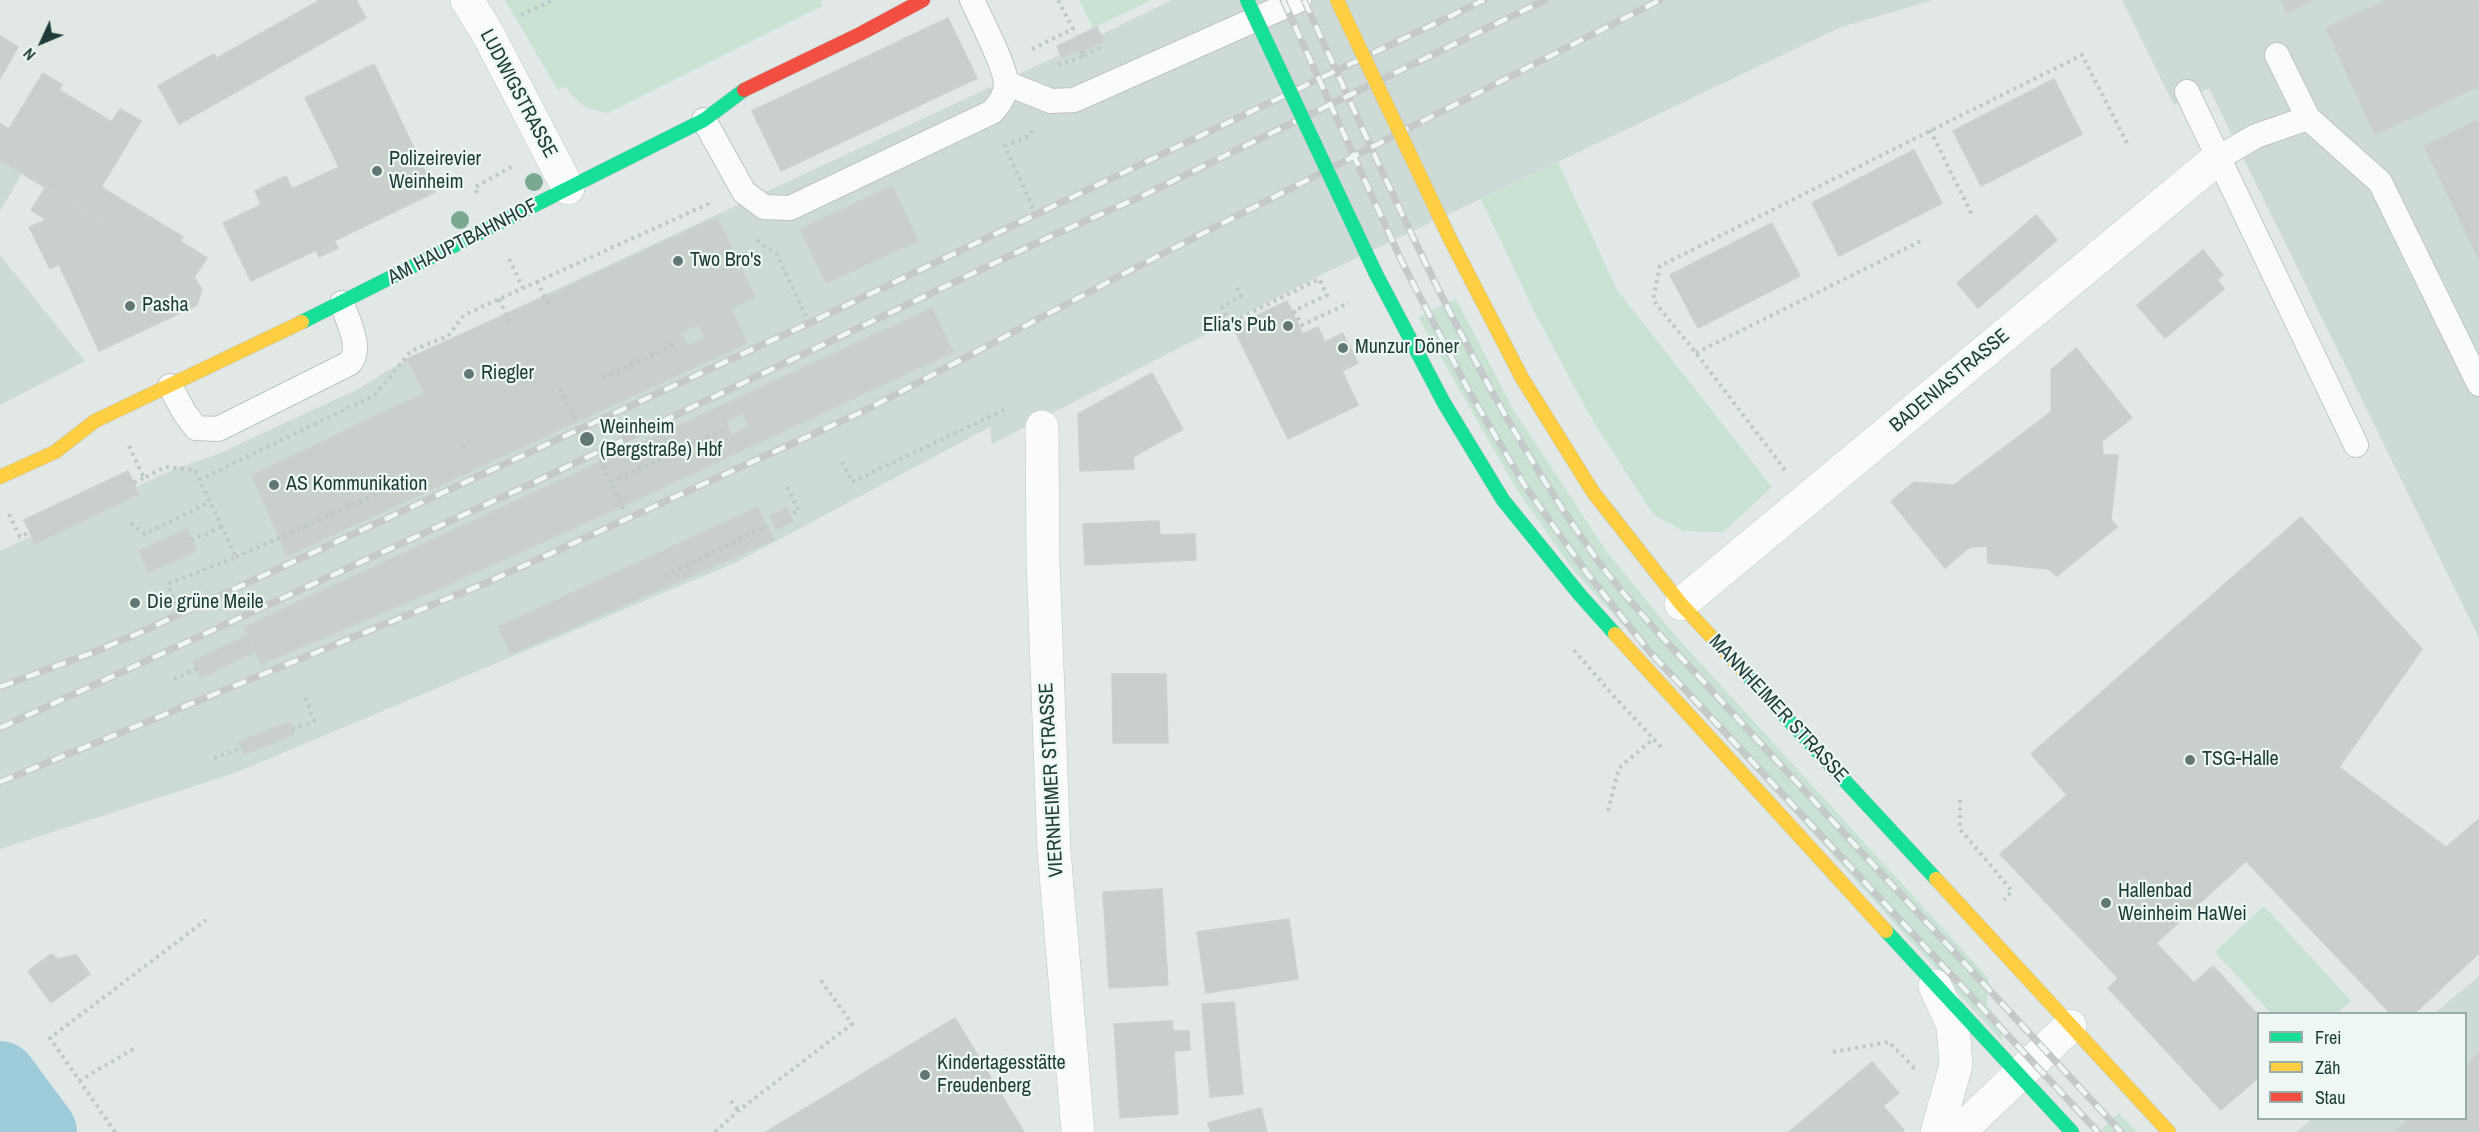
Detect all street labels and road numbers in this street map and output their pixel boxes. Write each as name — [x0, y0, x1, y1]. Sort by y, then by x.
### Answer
street label: LUDWIGSTRASSE — [474, 26, 562, 162]
street label: AM HAUPTBAHNHOF — [384, 194, 542, 290]
street label: BADENIASTRASSE — [1885, 324, 2015, 438]
street label: MANNHEIMER STRASSE — [1703, 630, 1853, 788]
street label: VIERNHEIMER STRASSE — [1035, 682, 1069, 878]

